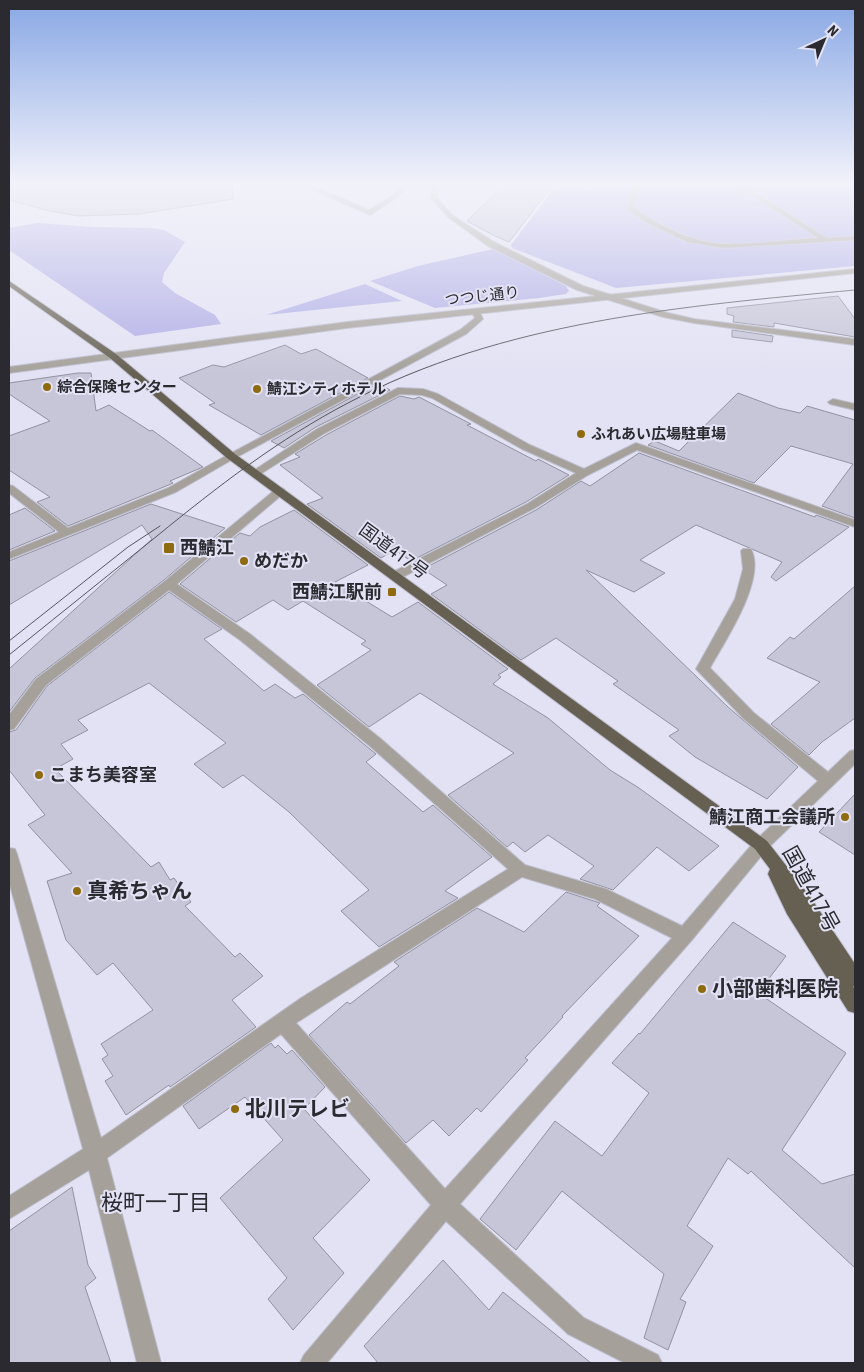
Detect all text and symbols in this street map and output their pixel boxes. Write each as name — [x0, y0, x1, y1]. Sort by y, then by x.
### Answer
north arrow — [799, 15, 849, 65]
text: N — [824, 22, 842, 39]
street label: つつじ通り — [444, 283, 520, 309]
place label: 綜合保険センター — [57, 378, 177, 396]
place label: 鯖江シティホテル — [267, 380, 386, 398]
marker: 綜合保険センター — [41, 381, 53, 393]
marker: 鯖江シティホテル — [251, 383, 263, 395]
place label: ふれあい広場駐車場 — [591, 425, 726, 443]
marker: ふれあい広場駐車場 — [575, 428, 587, 440]
street label: 国道417号 — [355, 518, 433, 583]
place label: 西鯖江 — [180, 537, 234, 558]
marker: 西鯖江 — [162, 541, 176, 555]
place label: めだか — [254, 550, 308, 571]
marker: めだか — [238, 555, 250, 567]
place label: 西鯖江駅前 — [292, 581, 382, 602]
marker: 西鯖江駅前 — [386, 586, 398, 598]
place label: こまち美容室 — [49, 764, 157, 785]
marker: こまち美容室 — [33, 769, 45, 781]
place label: 鯖江商工会議所 — [709, 806, 835, 827]
marker: 鯖江商工会議所 — [839, 811, 851, 823]
street label: 国道417号 — [778, 842, 844, 936]
place label: 真希ちゃん — [87, 879, 192, 903]
marker: 真希ちゃん — [71, 885, 83, 897]
place label: 小部歯科医院 — [712, 977, 838, 1001]
marker: 小部歯科医院 — [696, 983, 708, 995]
place label: 北川テレビ — [245, 1097, 350, 1121]
marker: 北川テレビ — [229, 1103, 241, 1115]
district label: 桜町一丁目 — [101, 1190, 211, 1215]

